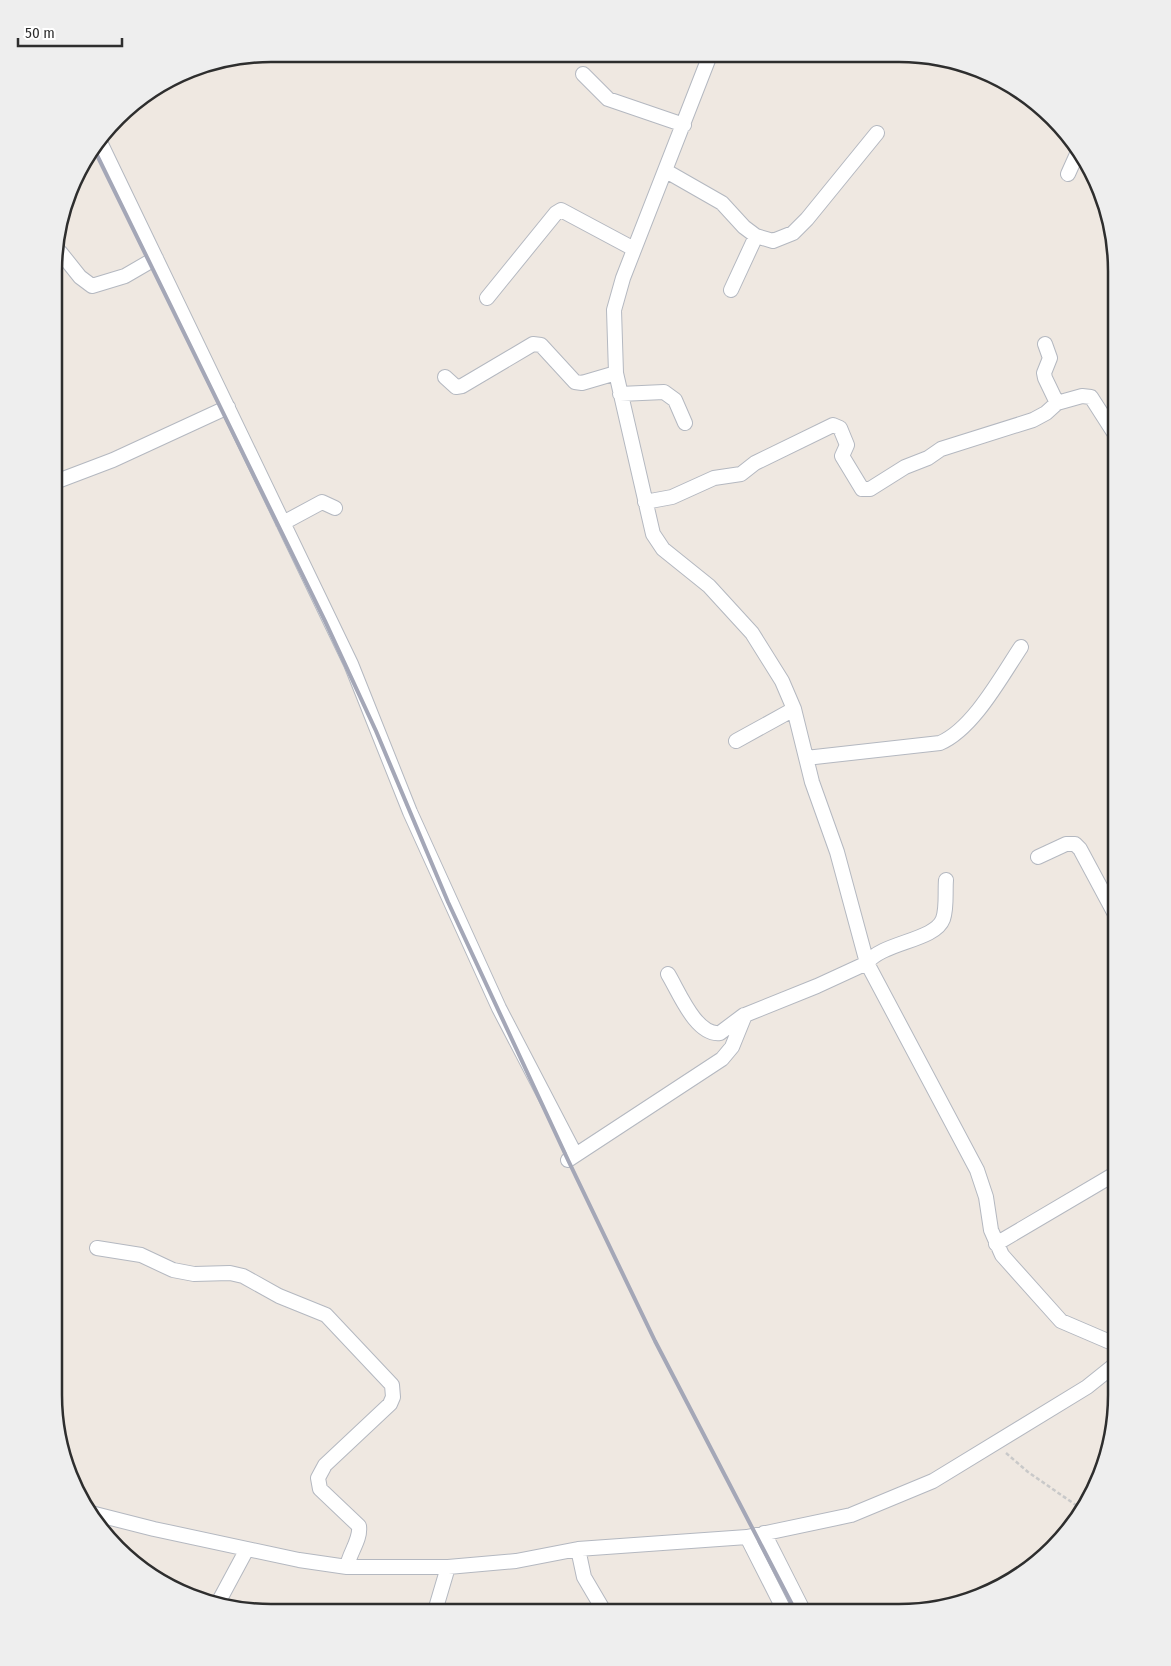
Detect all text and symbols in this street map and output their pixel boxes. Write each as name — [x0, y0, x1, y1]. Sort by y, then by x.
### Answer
scale bar — [18, 15, 121, 47]
text: 50 m — [25, 24, 55, 42]

